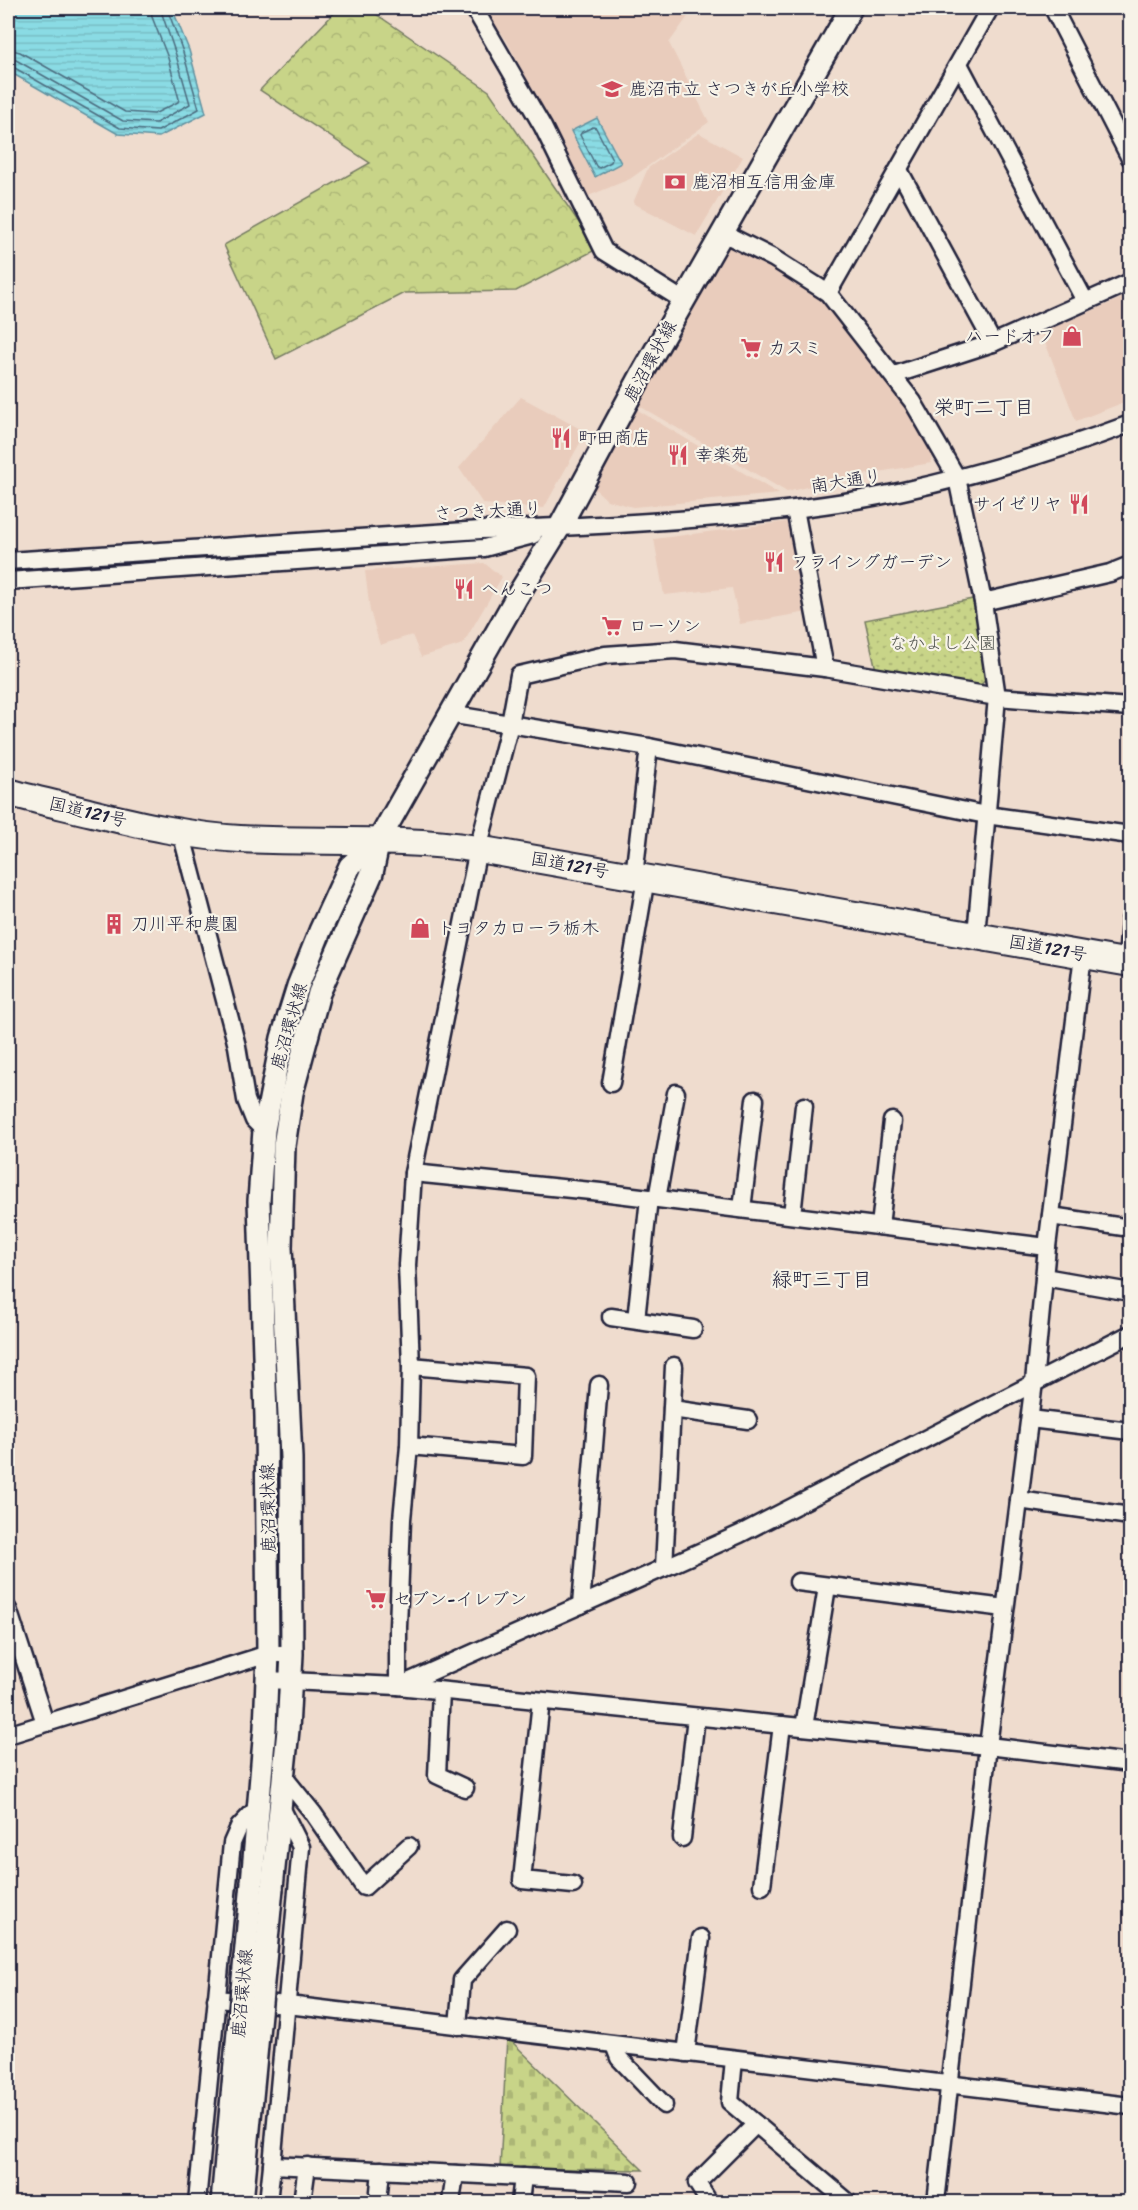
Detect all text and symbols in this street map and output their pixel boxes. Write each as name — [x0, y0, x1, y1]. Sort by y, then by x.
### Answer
place label: 鹿沼市立 さつきが丘小学校 — [629, 73, 849, 105]
school or university icon: 鹿沼市立 さつきが丘小学校 — [600, 77, 624, 101]
place label: 鹿沼相互信用金庫 — [692, 166, 836, 198]
bank icon: 鹿沼相互信用金庫 — [663, 170, 687, 194]
street label: 鹿沼環状線 — [614, 314, 686, 408]
place label: ハードオフ — [965, 320, 1055, 352]
shop icon: ハードオフ — [1060, 324, 1084, 348]
place label: カスミ — [768, 332, 822, 364]
supermarket icon: カスミ — [739, 336, 763, 360]
district label: 栄町二丁目 — [934, 390, 1034, 425]
place label: 町田商店 — [578, 422, 650, 454]
restaurant icon: 町田商店 — [549, 426, 573, 450]
place label: 幸楽苑 — [695, 439, 749, 471]
restaurant icon: 幸楽苑 — [666, 443, 690, 467]
street label: 南大通り — [808, 460, 884, 502]
place label: サイゼリヤ — [973, 488, 1062, 520]
street label: さつき大通り — [433, 492, 543, 530]
restaurant icon: サイゼリヤ — [1067, 492, 1091, 516]
place label: フライングガーデン — [791, 546, 952, 578]
restaurant icon: フライングガーデン — [762, 550, 786, 574]
place label: へんこつ — [481, 573, 553, 605]
restaurant icon: へんこつ — [452, 577, 476, 601]
place label: ローソン — [629, 610, 701, 642]
supermarket icon: ローソン — [600, 614, 624, 638]
park label: なかよし公園 — [889, 627, 997, 659]
street label: 国道121号 — [46, 787, 130, 837]
street label: 国道121号 — [528, 842, 612, 888]
place label: 刀川平和農園 — [131, 908, 239, 940]
building icon: 刀川平和農園 — [102, 912, 126, 936]
place label: トヨタカローラ栃木 — [437, 912, 599, 944]
shop icon: トヨタカローラ栃木 — [408, 916, 432, 940]
street label: 国道121号 — [1006, 925, 1090, 971]
street label: 鹿沼環状線 — [261, 978, 317, 1074]
district label: 緑町三丁目 — [772, 1262, 872, 1297]
street label: 鹿沼環状線 — [251, 1463, 285, 1553]
place label: セブン-イレブン — [393, 1583, 527, 1615]
supermarket icon: セブン-イレブン — [364, 1587, 388, 1611]
street label: 鹿沼環状線 — [222, 1947, 262, 2039]

